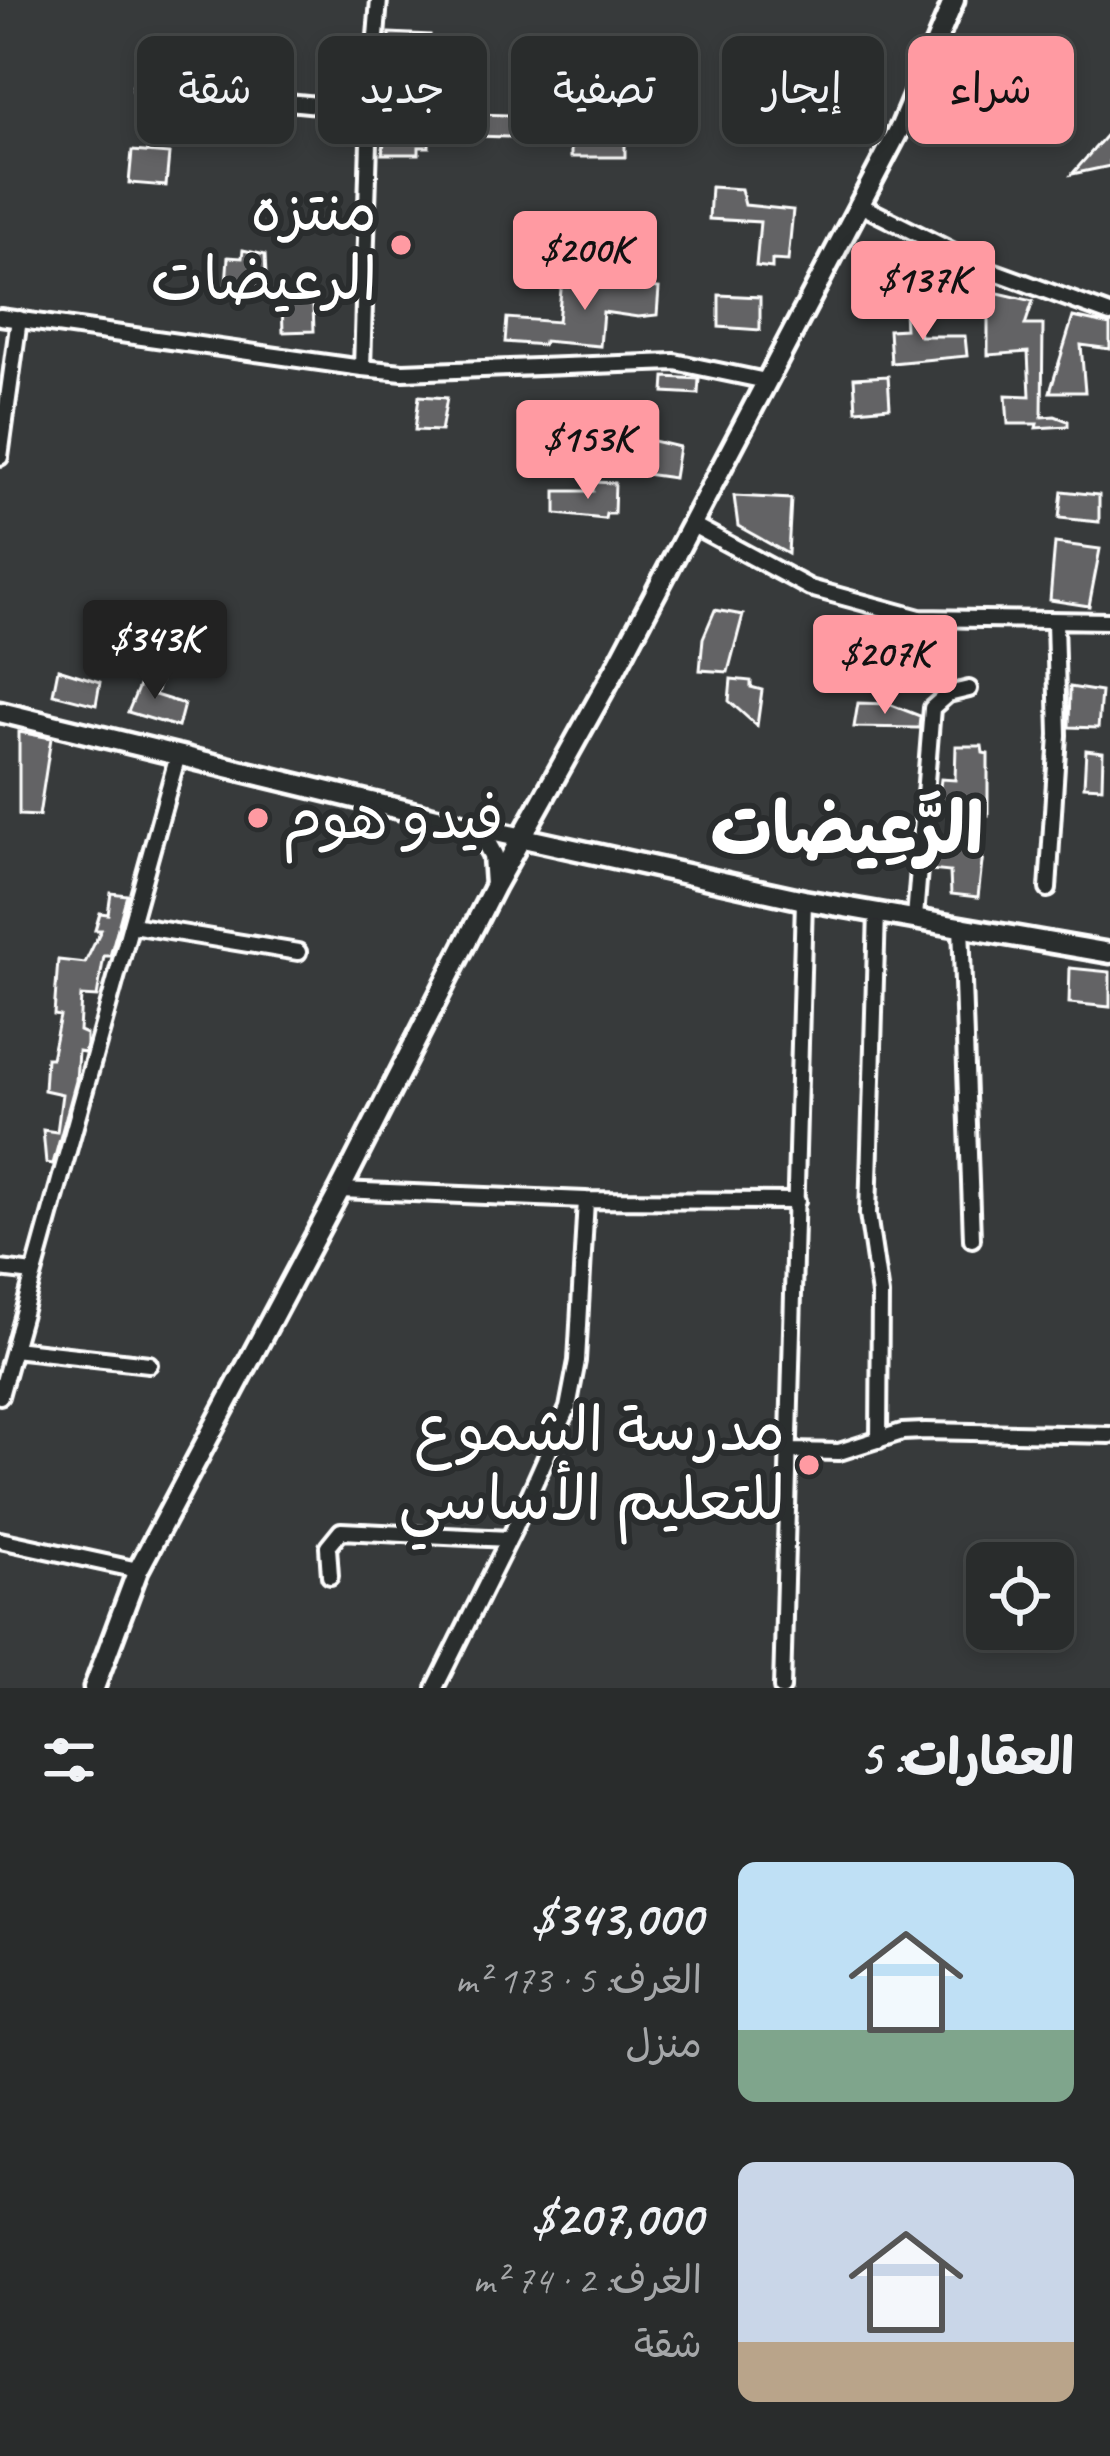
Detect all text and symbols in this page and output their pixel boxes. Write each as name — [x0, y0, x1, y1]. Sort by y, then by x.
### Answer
chip: شقة — [137, 36, 294, 144]
chip: جديد — [318, 36, 487, 144]
chip: تصفية — [511, 36, 698, 144]
chip: إيجار — [722, 36, 884, 144]
chip: شراء — [908, 36, 1074, 144]
place label: منتزه الرعيضات — [151, 172, 377, 317]
pin: $200K — [501, 211, 669, 313]
text: $200K — [540, 225, 630, 274]
marker: منتزه الرعيضات — [388, 232, 414, 258]
pin: $137K — [839, 241, 1007, 343]
text: $137K — [878, 255, 968, 304]
pin: $153K — [504, 400, 672, 502]
text: $153K — [543, 414, 633, 463]
pin: $343K — [71, 600, 239, 702]
text: $343K — [110, 614, 200, 663]
pin: $207K — [801, 615, 969, 717]
text: $207K — [840, 629, 930, 678]
place label: فيدو هوم — [282, 780, 504, 864]
district label: الرَّعِيضات — [710, 784, 984, 875]
marker: فيدو هوم — [245, 805, 271, 831]
place label: مدرسة الشموع للتعليم الأساسي — [399, 1392, 785, 1550]
marker: مدرسة الشموع للتعليم الأساسي — [796, 1452, 822, 1478]
map controls — [966, 1542, 1074, 1650]
button: locate — [966, 1542, 1074, 1650]
text: العقارات: 5 — [859, 1725, 1074, 1789]
icon: filters — [36, 1727, 102, 1793]
text: $343,000 — [531, 1886, 702, 1950]
icon: home — [834, 1910, 978, 2054]
text: الغرف: 5 · 173 m² — [455, 1956, 702, 2005]
text: منزل — [625, 2020, 702, 2069]
text: $207,000 — [531, 2186, 702, 2250]
icon: home — [834, 2210, 978, 2354]
text: الغرف: 2 · 74 m² — [472, 2256, 702, 2305]
text: شقة — [634, 2320, 702, 2369]

